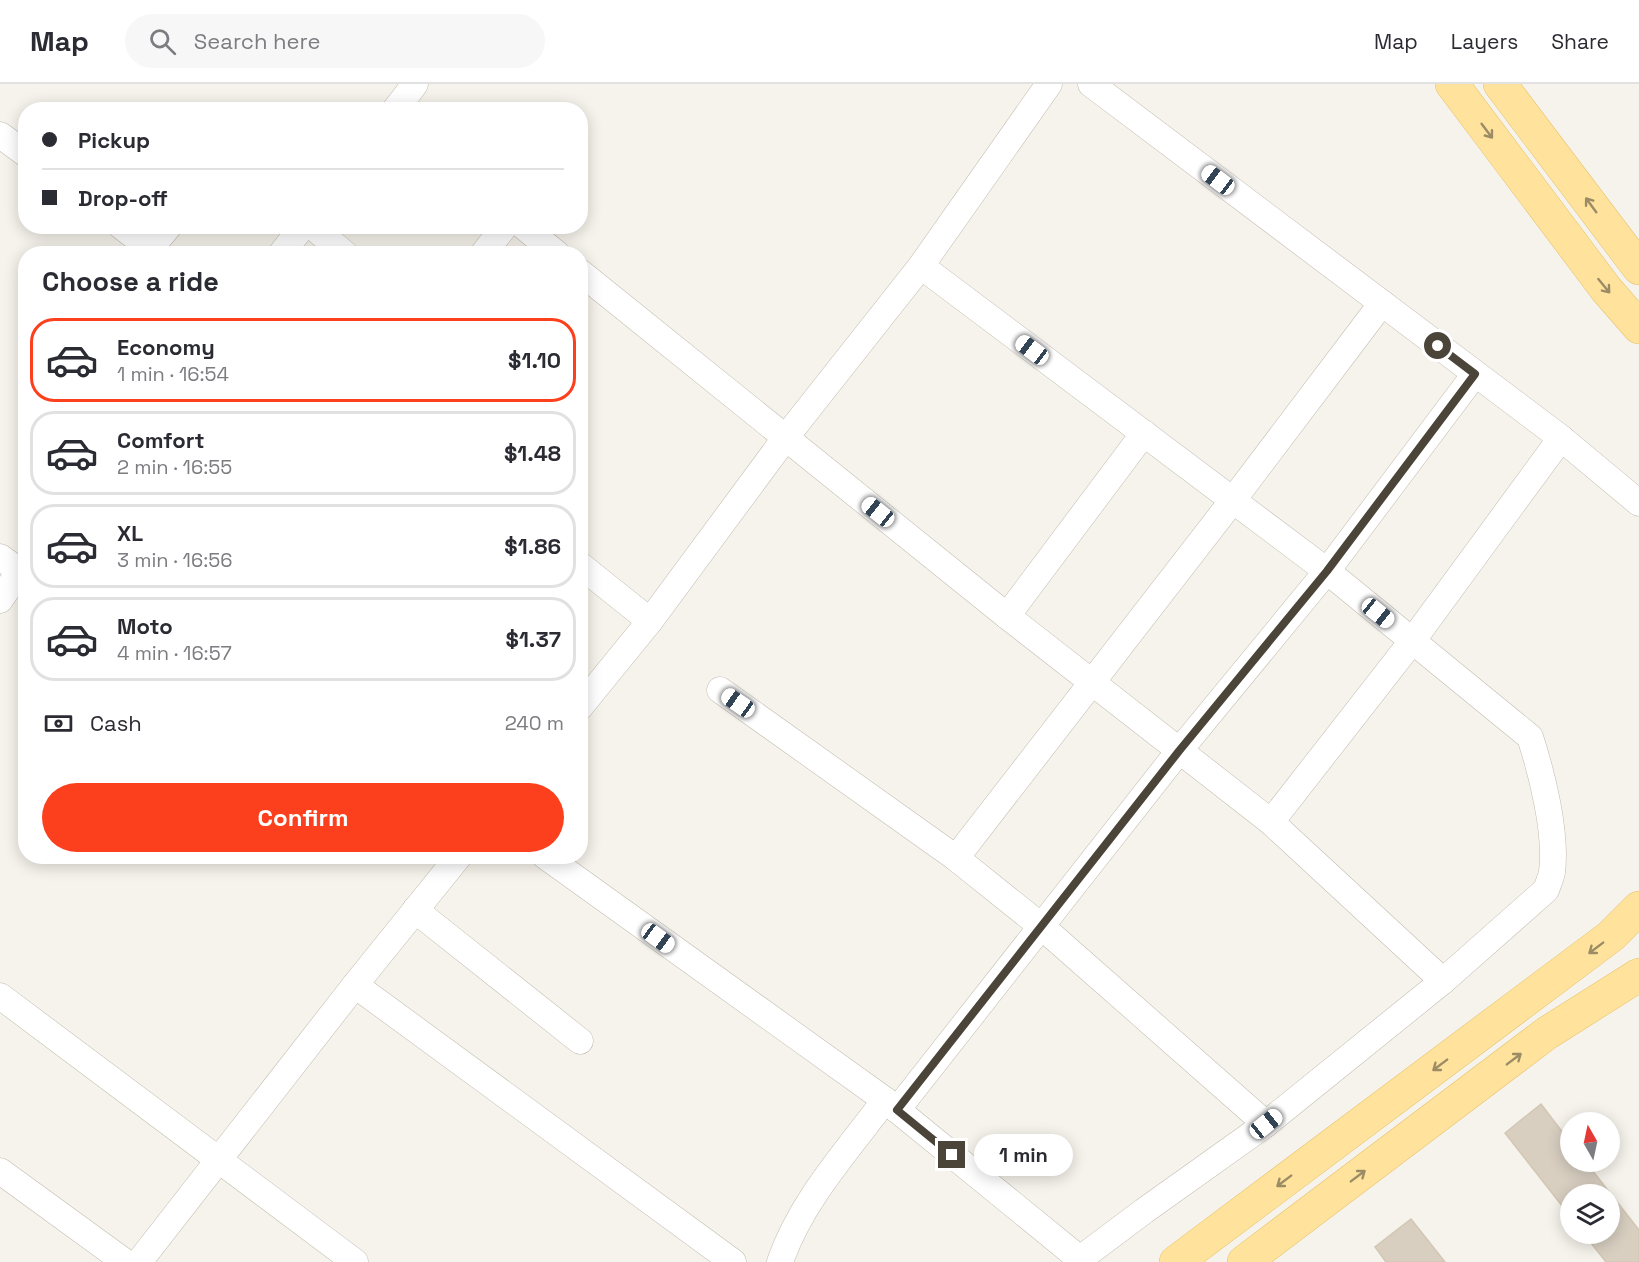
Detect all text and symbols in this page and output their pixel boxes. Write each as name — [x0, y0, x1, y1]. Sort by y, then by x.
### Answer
search box — [125, 14, 545, 68]
text: Map — [30, 23, 89, 59]
icon: search — [146, 25, 179, 58]
text: Search here — [194, 27, 321, 55]
text: Map — [1374, 28, 1418, 55]
text: Layers — [1451, 28, 1518, 55]
text: Share — [1551, 28, 1609, 55]
one-way arrow — [1480, 122, 1493, 138]
text: Pickup — [78, 126, 150, 154]
car — [1198, 162, 1238, 198]
text: Drop-off — [78, 184, 168, 212]
one-way arrow — [1584, 198, 1597, 214]
text: Choose a ride — [42, 264, 219, 299]
one-way arrow — [1598, 278, 1611, 294]
car — [1012, 332, 1052, 368]
route start — [1424, 332, 1451, 359]
icon: car — [45, 333, 99, 387]
text: Economy — [117, 333, 215, 361]
text: $1.10 — [508, 346, 561, 374]
text: 1 min · 16:54 — [117, 361, 229, 387]
icon: car — [45, 426, 99, 480]
text: Comfort — [117, 426, 205, 454]
text: $1.48 — [504, 439, 561, 467]
text: 2 min · 16:55 — [117, 454, 232, 480]
car — [858, 494, 898, 530]
icon: car — [45, 519, 99, 573]
text: XL — [117, 519, 143, 547]
text: $1.86 — [504, 532, 561, 560]
text: 3 min · 16:56 — [117, 547, 232, 573]
car — [1358, 595, 1398, 631]
icon: car — [45, 612, 99, 666]
text: Moto — [117, 612, 173, 640]
text: $1.37 — [506, 625, 561, 653]
text: 4 min · 16:57 — [117, 640, 232, 666]
car — [718, 685, 758, 721]
icon: cash — [42, 707, 75, 740]
text: Cash — [90, 709, 142, 737]
text: 240 m — [505, 710, 564, 736]
button: Confirm — [42, 783, 564, 852]
car — [638, 920, 678, 956]
one-way arrow — [1589, 941, 1605, 954]
one-way arrow — [1505, 1053, 1521, 1065]
one-way arrow — [1433, 1058, 1449, 1071]
car — [1246, 1106, 1286, 1142]
north arrow — [1560, 1112, 1620, 1172]
map controls — [1560, 1112, 1620, 1244]
callout: 1 min — [973, 1134, 1072, 1176]
route end — [938, 1141, 965, 1168]
text: 1 min — [999, 1142, 1048, 1168]
one-way arrow — [1350, 1170, 1366, 1183]
one-way arrow — [1276, 1175, 1292, 1188]
button: layers — [1560, 1184, 1620, 1244]

